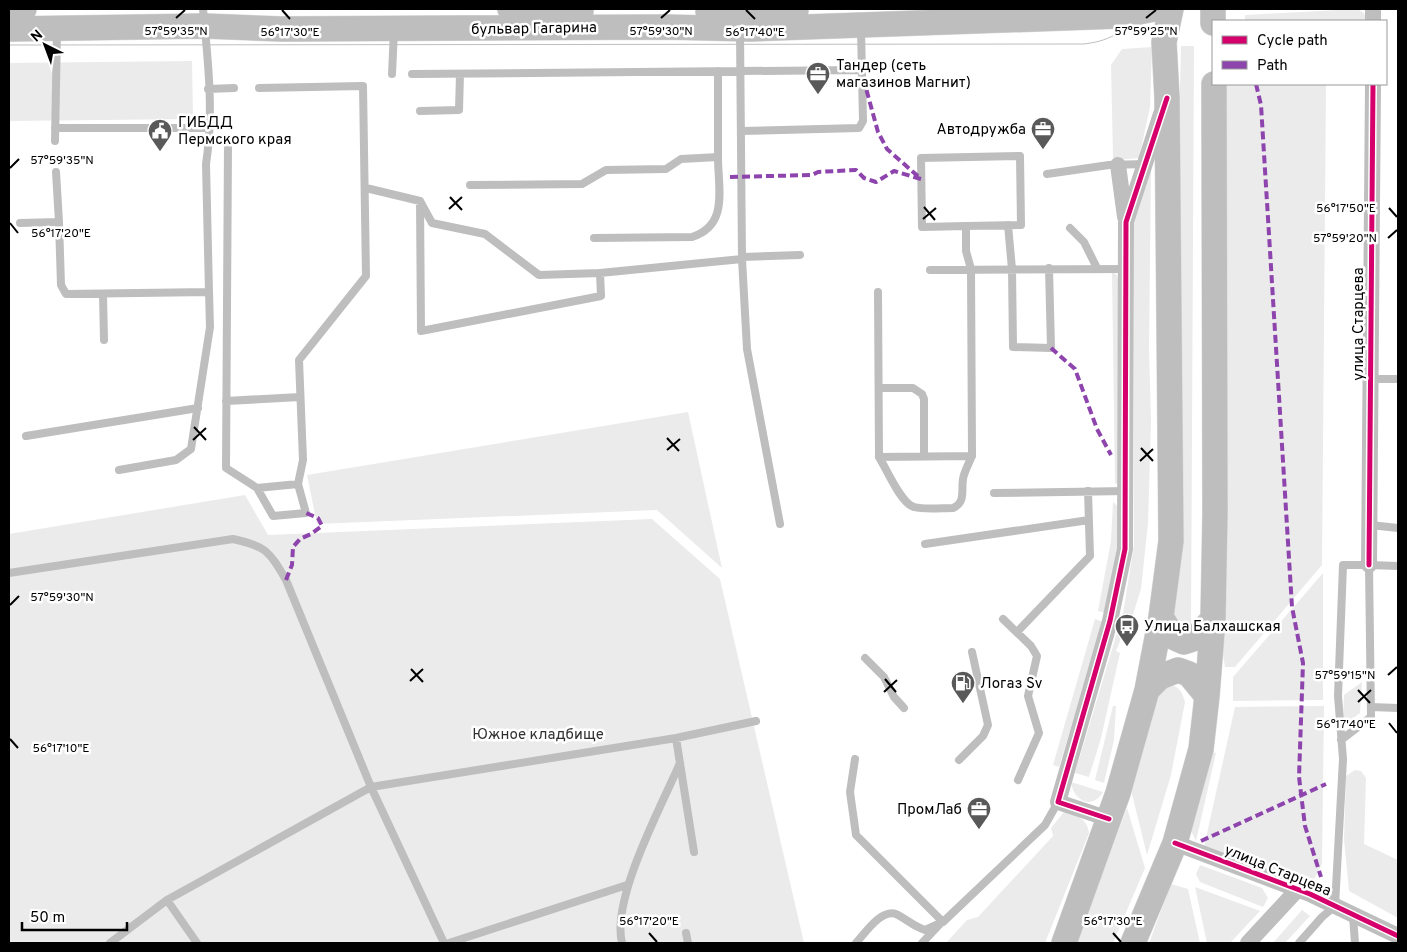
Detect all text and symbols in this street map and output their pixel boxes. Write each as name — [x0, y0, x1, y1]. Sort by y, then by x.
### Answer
street label: бульвар Гагарина — [471, 19, 597, 40]
north arrow — [20, 20, 70, 70]
legend — [1212, 20, 1387, 85]
text: 57°59'35"N — [144, 24, 208, 40]
text: 57°59'30"N — [629, 24, 693, 40]
text: 57°59'25"N — [1114, 24, 1178, 40]
text: 56°17'30"E — [260, 25, 320, 41]
text: 56°17'40"E — [725, 25, 785, 41]
text: N — [28, 27, 47, 46]
text: Cycle path — [1257, 32, 1328, 51]
place label: Тандер (сеть магазинов Магнит) — [836, 57, 971, 93]
text: Path — [1257, 57, 1288, 76]
office icon: Тандер (сеть магазинов Магнит) — [805, 61, 831, 95]
place label: ГИБДД Пермского края — [178, 114, 292, 150]
office icon: Автодружба — [1030, 116, 1056, 150]
public building icon: ГИБДД Пермского края — [147, 118, 173, 152]
place label: Автодружба — [936, 121, 1026, 140]
text: 57°59'35"N — [30, 153, 94, 169]
text: 56°17'50"E — [1316, 201, 1376, 217]
text: 56°17'20"E — [31, 226, 91, 242]
text: 57°59'20"N — [1313, 231, 1377, 247]
street label: улица Старцева — [1350, 267, 1369, 381]
text: 57°59'30"N — [30, 590, 94, 606]
bus stop icon: Улица Балхашская — [1114, 613, 1140, 647]
place label: Улица Балхашская — [1144, 618, 1281, 637]
text: 57°59'15"N — [1315, 668, 1375, 684]
fuel station icon: Логаз Sv — [950, 670, 976, 704]
place label: Логаз Sv — [980, 675, 1043, 694]
text: 56°17'40"E — [1316, 717, 1376, 733]
park label: Южное кладбище — [472, 726, 604, 745]
text: 56°17'10"E — [33, 741, 90, 757]
office icon: ПромЛаб — [966, 796, 992, 830]
place label: ПромЛаб — [897, 801, 962, 820]
street label: улица Старцева — [1221, 841, 1334, 901]
scale bar — [22, 900, 128, 932]
text: 50 m — [30, 909, 65, 928]
text: 56°17'20"E — [619, 914, 679, 930]
text: 56°17'30"E — [1083, 914, 1143, 930]

